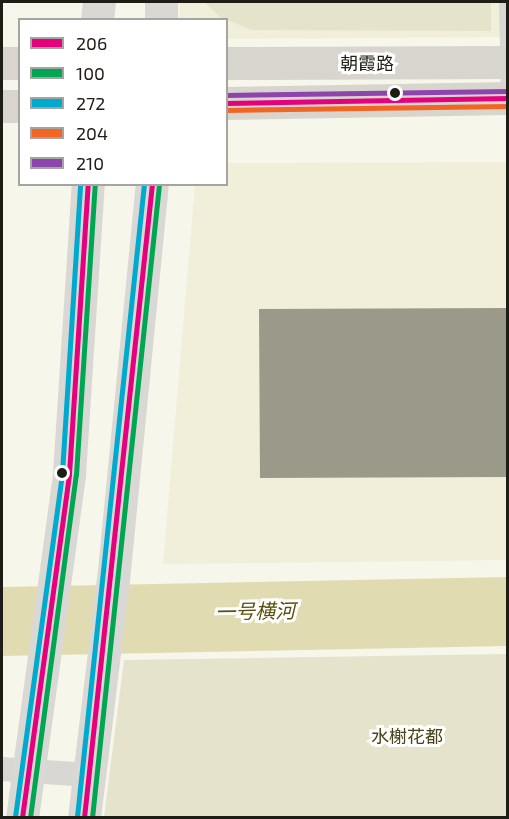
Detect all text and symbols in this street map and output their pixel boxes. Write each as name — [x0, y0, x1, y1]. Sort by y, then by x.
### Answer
legend — [18, 18, 228, 186]
text: 206 — [76, 32, 107, 54]
street label: 朝霞路 — [340, 52, 394, 74]
text: 100 — [76, 62, 105, 84]
unlabelled marker — [389, 87, 401, 99]
text: 272 — [76, 92, 105, 114]
text: 204 — [76, 122, 108, 144]
text: 210 — [76, 152, 104, 174]
unlabelled marker — [56, 467, 68, 479]
water label: 一号横河 — [215, 598, 295, 624]
park label: 水榭花都 — [371, 725, 443, 747]

